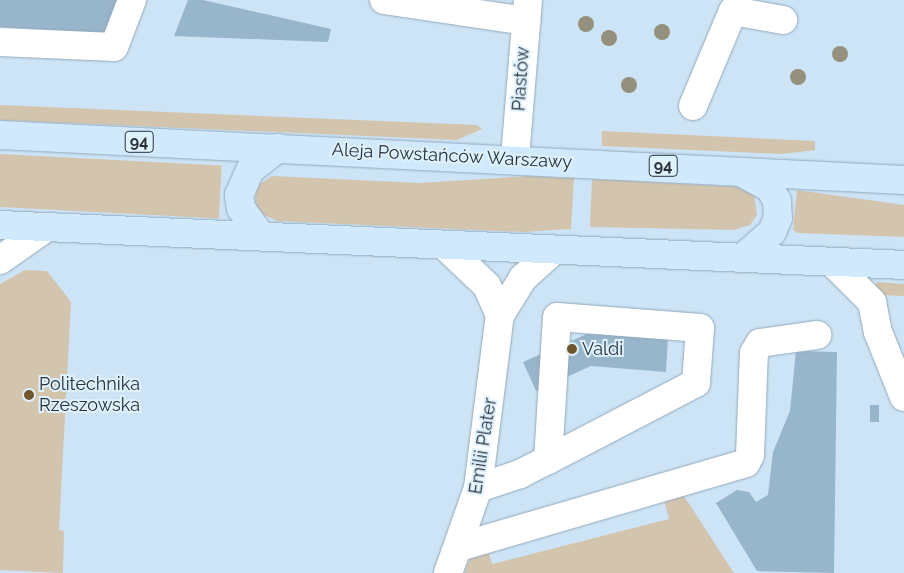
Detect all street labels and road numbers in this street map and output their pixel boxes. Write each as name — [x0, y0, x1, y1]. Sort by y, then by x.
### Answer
street label: Piastów — [508, 46, 534, 112]
road number: 94 — [124, 128, 154, 156]
street label: Aleja Powstańców Warszawy — [331, 139, 573, 173]
road number: 94 — [648, 153, 678, 180]
street label: Emilii Plater — [465, 396, 501, 496]

